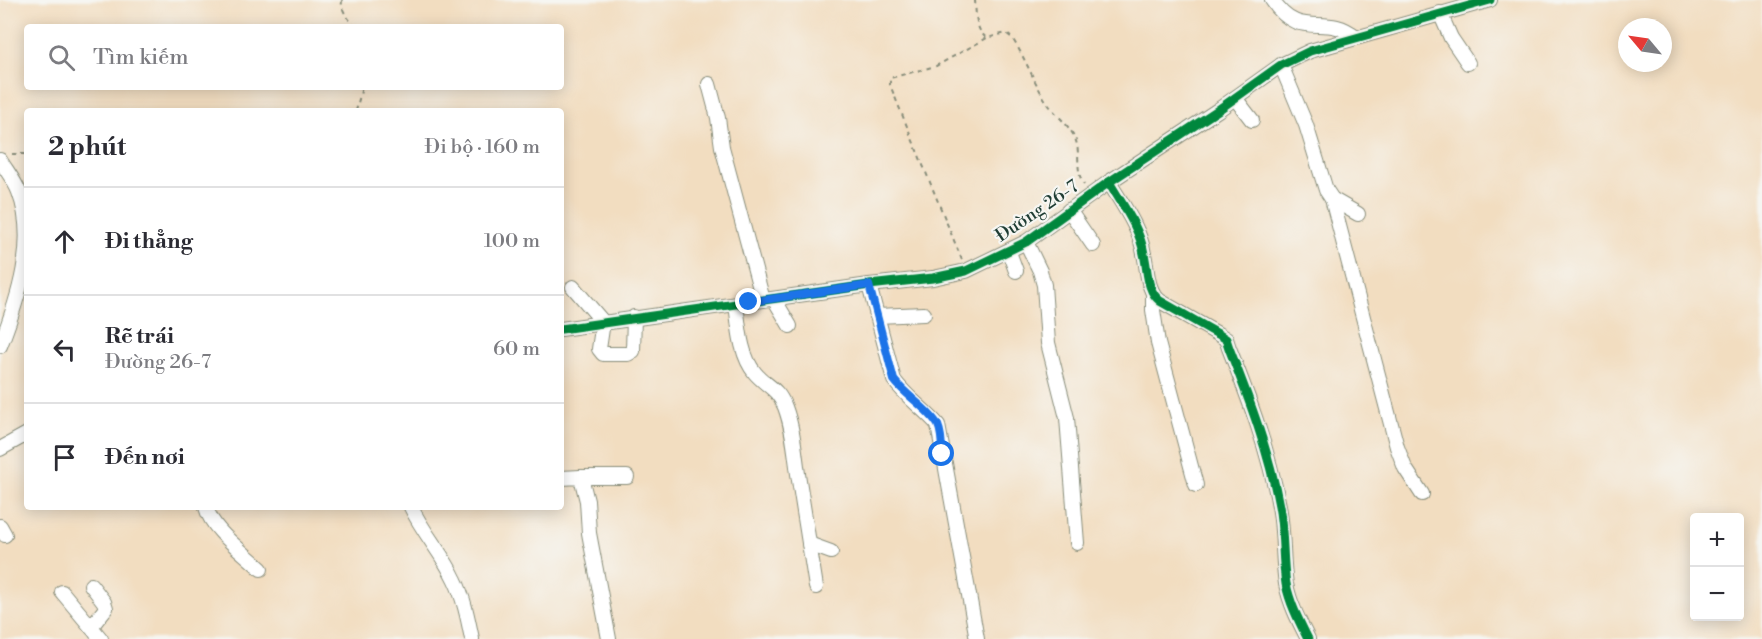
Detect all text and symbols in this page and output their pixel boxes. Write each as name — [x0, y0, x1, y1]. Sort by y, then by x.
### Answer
north arrow — [1618, 18, 1672, 72]
search box — [24, 24, 564, 90]
icon: search — [45, 41, 78, 74]
text: Tìm kiếm — [93, 44, 189, 71]
text: 2 phút — [48, 131, 126, 163]
text: Đi bộ · 160 m — [425, 135, 540, 160]
street label: Đường 26-7 — [991, 175, 1083, 247]
icon: ahead — [48, 225, 81, 258]
text: Đi thẳng — [105, 228, 193, 255]
text: 100 m — [484, 229, 540, 254]
route end — [735, 288, 761, 314]
text: Rẽ trái — [105, 323, 174, 350]
icon: left — [48, 333, 81, 366]
text: 60 m — [493, 337, 540, 362]
text: Đường 26-7 — [105, 350, 211, 375]
route start — [928, 440, 954, 466]
icon: arrive — [48, 441, 81, 474]
text: Đến nơi — [105, 444, 185, 471]
map controls — [1690, 513, 1744, 621]
button: + — [1690, 513, 1744, 567]
button: − — [1690, 567, 1744, 621]

